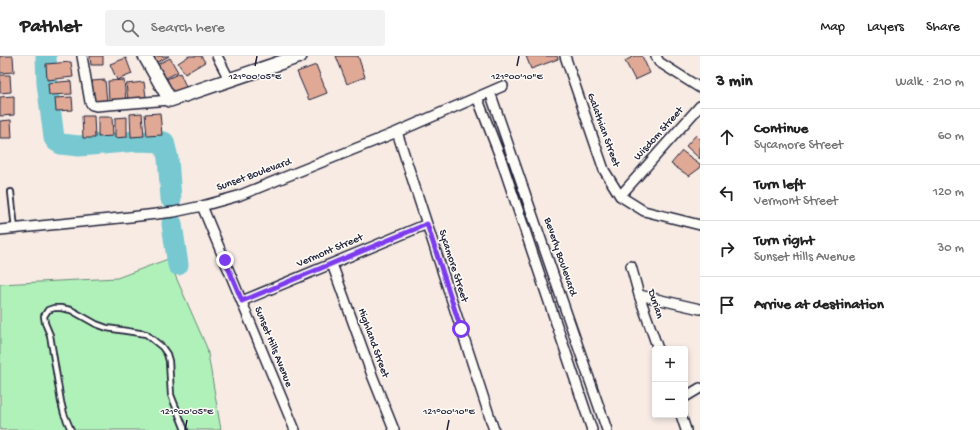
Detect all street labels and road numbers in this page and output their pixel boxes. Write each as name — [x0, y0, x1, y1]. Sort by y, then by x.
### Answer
street label: Galathian Street — [584, 91, 622, 170]
street label: Wisdom Street — [632, 104, 687, 163]
street label: Sunset Boulevard — [215, 155, 294, 194]
street label: Beverly Boulevard — [541, 215, 580, 299]
street label: Sycamore Street — [436, 228, 471, 305]
street label: Vermont Street — [294, 231, 366, 271]
street label: Durian — [644, 287, 666, 321]
street label: Sunset Hills Avenue — [251, 305, 295, 389]
street label: Highland Street — [355, 307, 392, 381]

